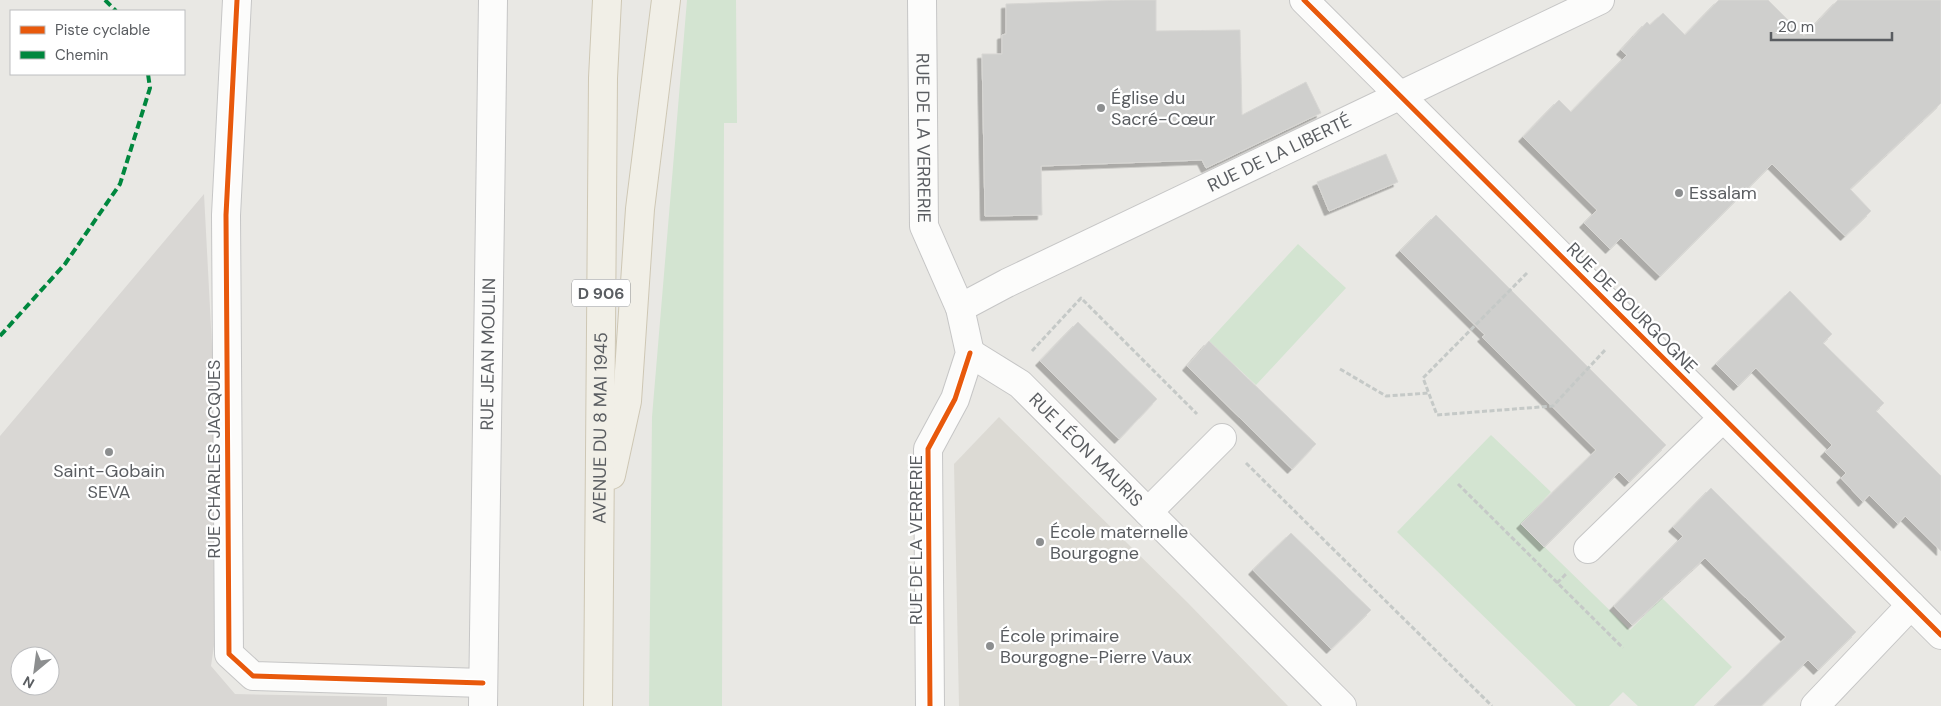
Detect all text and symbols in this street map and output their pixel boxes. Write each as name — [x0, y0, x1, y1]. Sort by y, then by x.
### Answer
legend — [10, 10, 185, 75]
scale bar — [1771, 10, 1892, 42]
text: 20 m — [1778, 17, 1814, 37]
text: Piste cyclable — [55, 20, 150, 40]
text: Chemin — [55, 45, 108, 65]
street label: RUE DE LA VERRERIE — [910, 53, 936, 223]
place label: Église du Sacré-Cœur — [1111, 86, 1216, 131]
marker: Église du Sacré-Cœur — [1095, 102, 1107, 114]
street label: RUE DE LA LIBERTÉ — [1203, 108, 1355, 198]
place label: Essalam — [1689, 181, 1757, 205]
marker: Essalam — [1673, 187, 1685, 199]
street label: RUE DE BOURGOGNE — [1561, 237, 1703, 379]
street label: RUE JEAN MOULIN — [475, 277, 501, 431]
road number: D 906 — [572, 280, 630, 306]
street label: AVENUE DU 8 MAI 1945 — [587, 332, 613, 524]
street label: RUE CHARLES JACQUES — [202, 359, 226, 559]
street label: RUE LÉON MAURIS — [1024, 388, 1148, 512]
marker: Saint-Gobain SEVA — [103, 446, 115, 458]
street label: RUE DE LA VERRERIE — [904, 455, 928, 625]
place label: Saint-Gobain SEVA — [53, 459, 165, 504]
place label: École maternelle Bourgogne — [1050, 520, 1188, 565]
marker: École maternelle Bourgogne — [1034, 536, 1046, 548]
place label: École primaire Bourgogne-Pierre Vaux — [1000, 624, 1192, 669]
marker: École primaire Bourgogne-Pierre Vaux — [984, 640, 996, 652]
north arrow — [10, 646, 60, 696]
text: N — [20, 672, 38, 693]

